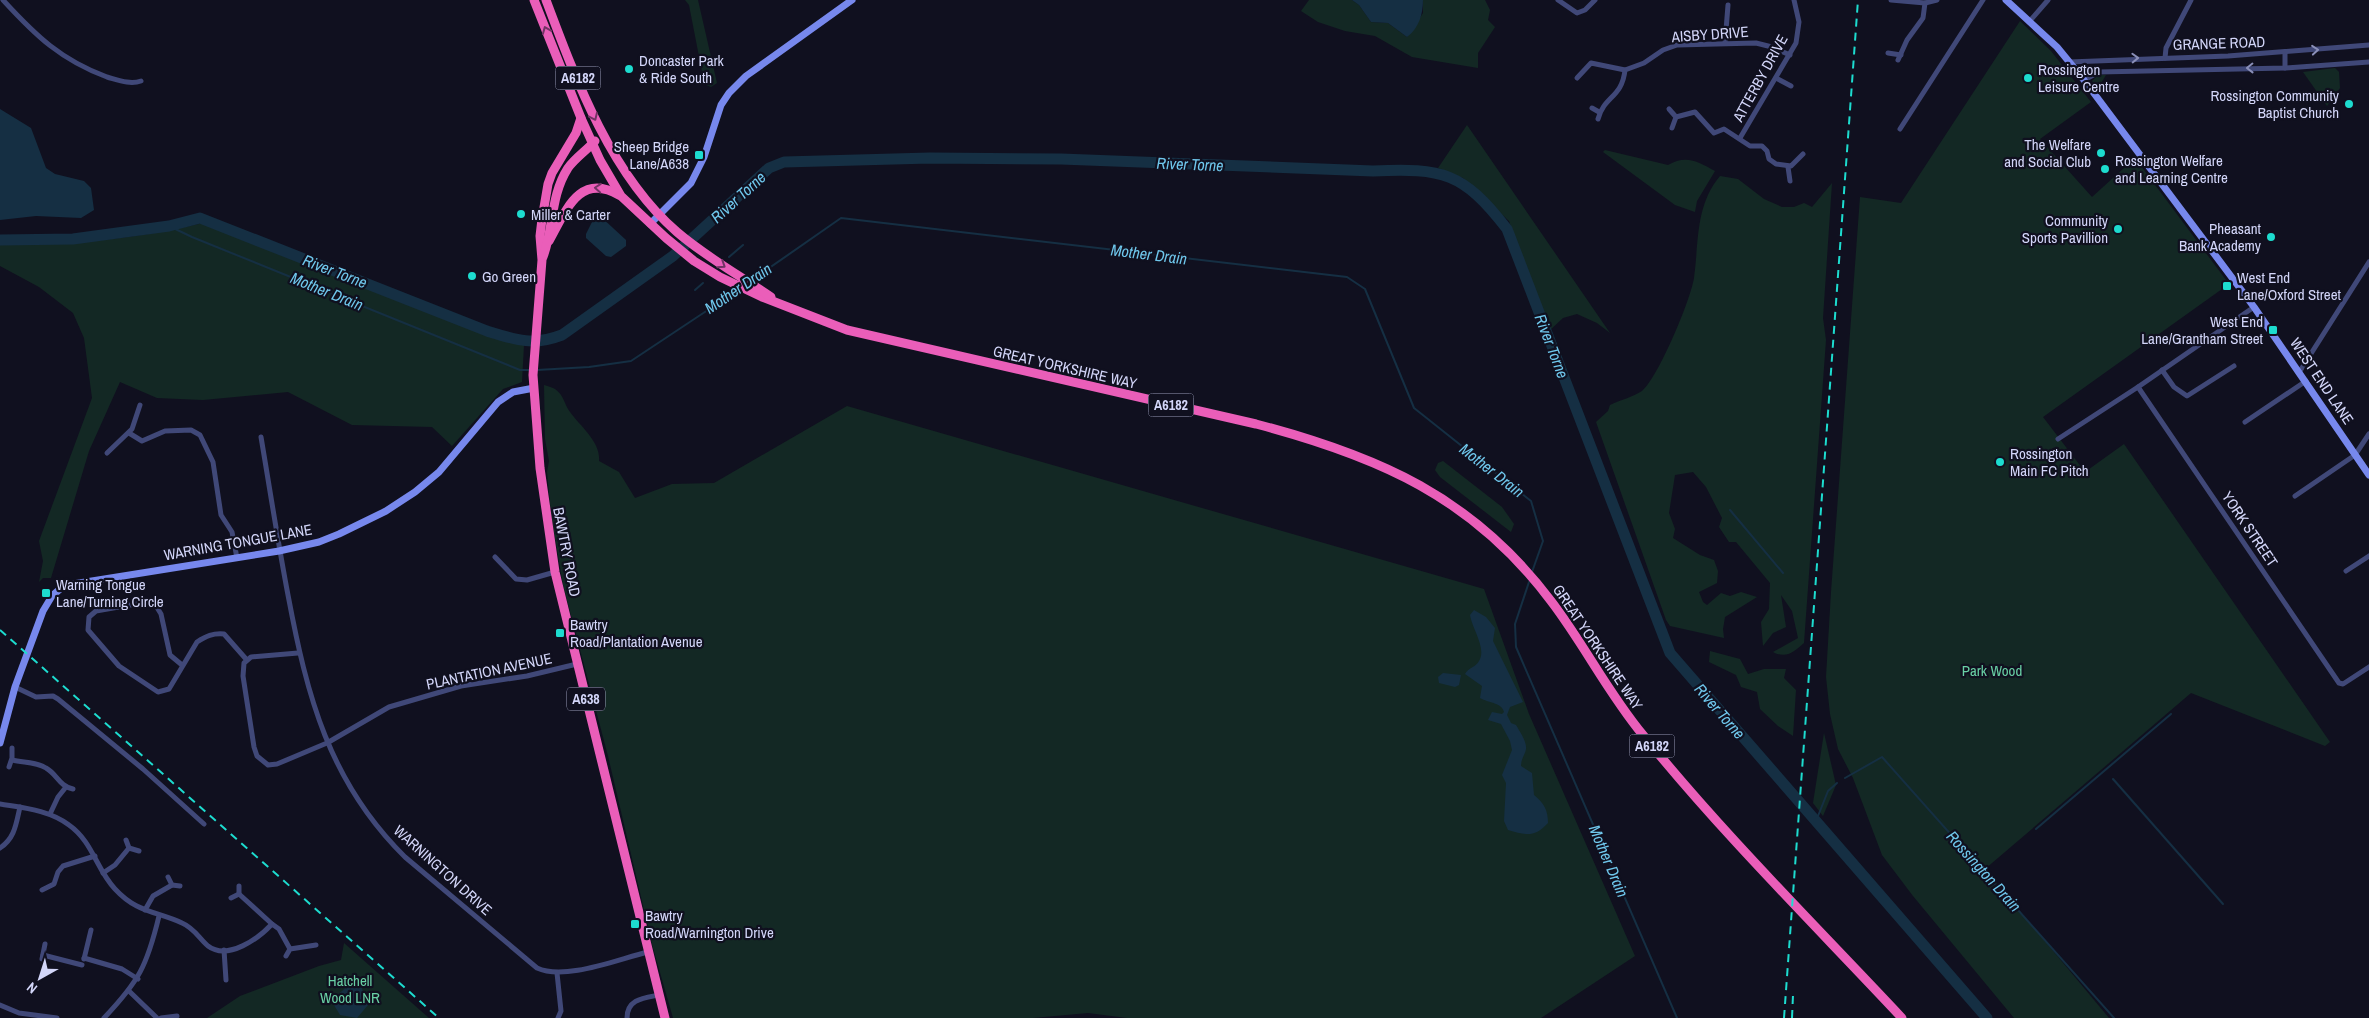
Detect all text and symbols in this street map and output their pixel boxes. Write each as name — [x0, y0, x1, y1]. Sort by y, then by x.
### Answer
street label: AISBY DRIVE — [1670, 21, 1749, 47]
one-way arrow — [542, 26, 552, 35]
street label: ATTERBY DRIVE — [1727, 31, 1793, 126]
street label: GRANGE ROAD — [2173, 31, 2266, 55]
one-way arrow — [2311, 45, 2319, 56]
place label: Doncaster Park & Ride South — [639, 50, 725, 88]
one-way arrow — [2131, 53, 2139, 64]
place label: Rossington Leisure Centre — [2038, 59, 2120, 97]
marker: Doncaster Park & Ride South — [623, 63, 635, 75]
one-way arrow — [2246, 63, 2254, 73]
road number: A6182 — [556, 66, 600, 90]
marker: Rossington Leisure Centre — [2022, 72, 2034, 84]
place label: Rossington Community Baptist Church — [2210, 85, 2340, 123]
marker: Rossington Community Baptist Church — [2343, 98, 2355, 110]
one-way arrow — [588, 112, 599, 121]
place label: The Welfare and Social Club — [2004, 134, 2091, 172]
place label: Sheep Bridge Lane/A638 — [614, 136, 689, 174]
marker: The Welfare and Social Club — [2095, 147, 2107, 159]
marker: Sheep Bridge Lane/A638 — [693, 149, 705, 161]
place label: Rossington Welfare and Learning Centre — [2115, 150, 2228, 188]
water label: River Torne — [1156, 152, 1224, 176]
marker: Rossington Welfare and Learning Centre — [2099, 163, 2111, 175]
water label: River Torne — [706, 166, 770, 228]
one-way arrow — [594, 182, 602, 193]
place label: Miller & Carter — [531, 204, 610, 225]
marker: Miller & Carter — [515, 208, 527, 220]
place label: Community Sports Pavillion — [2022, 210, 2109, 248]
place label: Pheasant Bank Academy — [2179, 218, 2262, 256]
marker: Community Sports Pavillion — [2112, 223, 2124, 235]
marker: Pheasant Bank Academy — [2265, 231, 2277, 243]
water label: Mother Drain — [1110, 238, 1188, 270]
water label: River Torne — [300, 249, 370, 293]
water label: Mother Drain — [700, 257, 776, 319]
one-way arrow — [716, 259, 726, 268]
water label: Mother Drain — [287, 266, 367, 316]
place label: Go Green — [482, 266, 536, 287]
place label: West End Lane/Oxford Street — [2237, 267, 2342, 305]
marker: Go Green — [466, 270, 478, 282]
marker: West End Lane/Oxford Street — [2221, 280, 2233, 292]
water label: River Torne — [1530, 311, 1574, 381]
place label: West End Lane/Grantham Street — [2141, 311, 2264, 349]
marker: West End Lane/Grantham Street — [2267, 324, 2279, 336]
street label: WEST END LANE — [2285, 334, 2359, 428]
street label: GREAT YORKSHIRE WAY — [991, 340, 1140, 394]
road number: A6182 — [1148, 394, 1194, 416]
water label: Mother Drain — [1455, 438, 1529, 502]
place label: Rossington Main FC Pitch — [2010, 443, 2089, 481]
marker: Rossington Main FC Pitch — [1994, 456, 2006, 468]
street label: YORK STREET — [2217, 487, 2283, 571]
street label: BAWTRY ROAD — [548, 505, 586, 599]
street label: WARNING TONGUE LANE — [162, 519, 314, 565]
place label: Warning Tongue Lane/Turning Circle — [56, 574, 164, 612]
street label: GREAT YORKSHIRE WAY — [1548, 580, 1648, 714]
marker: Warning Tongue Lane/Turning Circle — [40, 587, 52, 599]
place label: Bawtry Road/Plantation Avenue — [570, 614, 703, 652]
marker: Bawtry Road/Plantation Avenue — [554, 627, 566, 639]
street label: PLANTATION AVENUE — [424, 647, 554, 695]
park label: Park Wood — [1962, 660, 2022, 681]
water label: River Torne — [1690, 678, 1750, 744]
road number: A638 — [567, 688, 605, 711]
road number: A6182 — [1630, 734, 1674, 758]
street label: WARNINGTON DRIVE — [389, 820, 497, 920]
water label: Mother Drain — [1584, 821, 1634, 901]
water label: Rossington Drain — [1942, 826, 2026, 916]
place label: Bawtry Road/Warnington Drive — [645, 905, 774, 943]
marker: Bawtry Road/Warnington Drive — [629, 918, 641, 930]
north arrow — [15, 953, 65, 1003]
park label: Hatchell Wood LNR — [320, 970, 380, 1008]
text: N — [23, 978, 41, 998]

